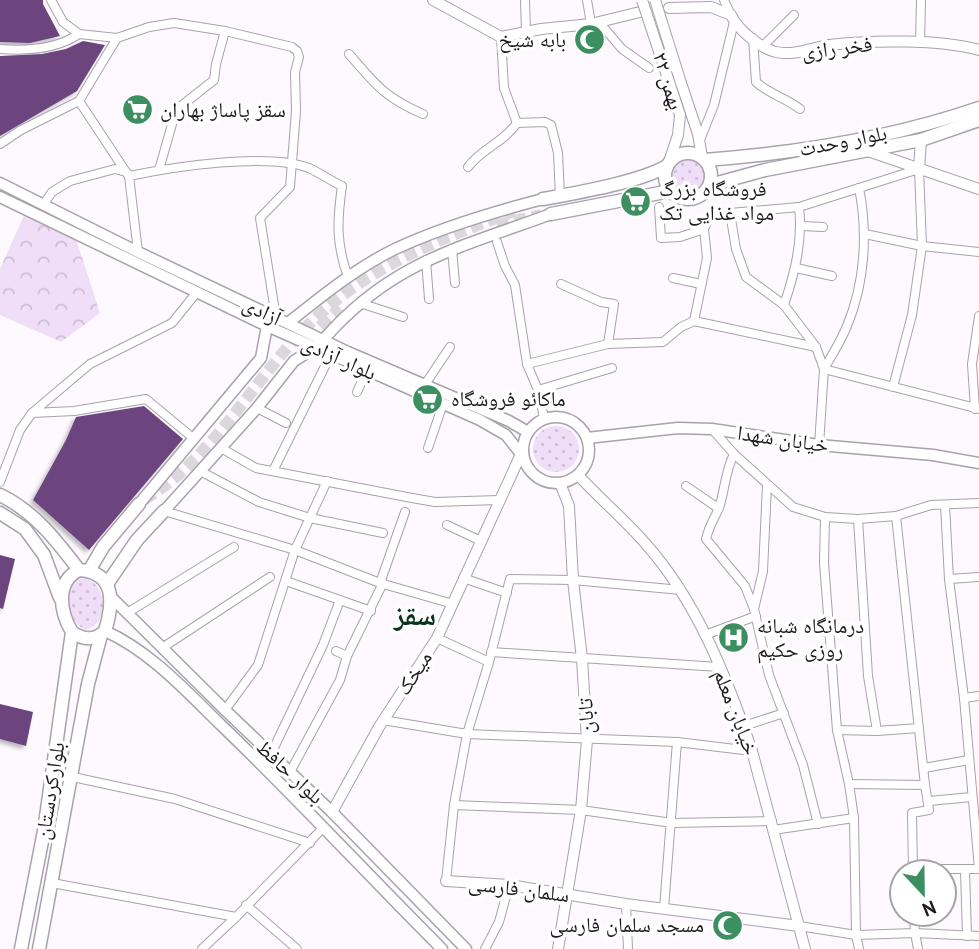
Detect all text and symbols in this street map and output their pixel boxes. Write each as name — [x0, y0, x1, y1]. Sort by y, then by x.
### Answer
mosque icon: بابه شیخ — [572, 23, 606, 57]
place label: بابه شیخ — [499, 26, 566, 53]
street label: فخر رازی — [800, 30, 874, 65]
street label: ۲۲ بهمن — [647, 49, 690, 113]
supermarket icon: سقز پاساژ بهاران — [120, 93, 154, 127]
place label: سقز پاساژ بهاران — [160, 96, 286, 123]
street label: بلوار وحدت — [797, 119, 889, 162]
place label: فروشگاه بزرگ مواد غذایی تک — [659, 175, 774, 226]
supermarket icon: فروشگاه بزرگ مواد غذایی تک — [619, 184, 653, 218]
street label: آزادی — [238, 290, 287, 331]
street label: بلوار آزادی — [298, 329, 381, 386]
supermarket icon: ماکائو فروشگاه — [411, 382, 445, 416]
place label: ماکائو فروشگاه — [451, 385, 566, 412]
street label: خیابان شهدا — [736, 419, 831, 458]
district label: سقز — [393, 596, 436, 633]
place label: درمانگاه شبانه روزی حکیم — [757, 612, 864, 664]
hospital icon: درمانگاه شبانه روزی حکیم — [717, 621, 751, 655]
street label: میخک — [389, 645, 438, 700]
street label: خیابان معلم — [707, 665, 765, 759]
street label: تابان — [571, 697, 600, 735]
street label: بلوار حافظ — [251, 733, 330, 810]
street label: بلوارکردستان — [28, 740, 71, 842]
north arrow — [888, 858, 958, 928]
street label: سلمان فارسی — [467, 869, 571, 908]
text: N — [919, 895, 940, 922]
mosque icon: مسجد سلمان فارسی — [710, 908, 744, 942]
place label: مسجد سلمان فارسی — [550, 911, 704, 938]

